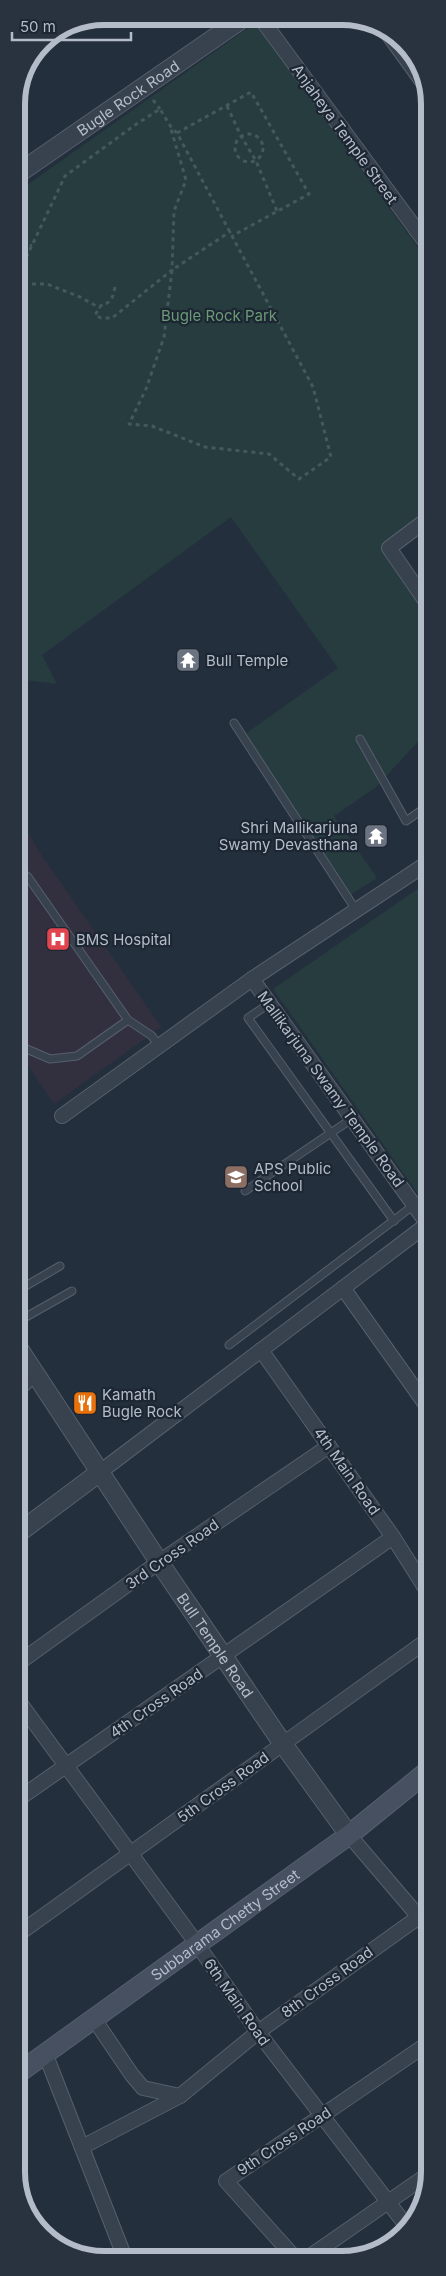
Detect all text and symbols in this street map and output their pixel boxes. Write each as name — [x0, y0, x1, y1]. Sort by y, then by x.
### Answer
scale bar — [12, 10, 131, 42]
text: 50 m — [20, 17, 56, 36]
street label: Bugle Rock Road — [73, 56, 183, 140]
street label: Anjaheya Temple Street — [288, 60, 402, 208]
park label: Bugle Rock Park — [161, 306, 278, 325]
temple icon: Bull Temple — [175, 647, 201, 673]
place label: Bull Temple — [206, 651, 288, 670]
place label: Shri Mallikarjuna Swamy Devasthana — [219, 818, 358, 854]
temple icon: Shri Mallikarjuna Swamy Devasthana — [363, 823, 389, 849]
hospital icon: BMS Hospital — [45, 926, 71, 952]
place label: BMS Hospital — [76, 930, 171, 949]
street label: Mallikarjuna Swamy Temple Road — [253, 987, 409, 1191]
place label: APS Public School — [254, 1159, 331, 1195]
school or university icon: APS Public School — [223, 1164, 249, 1190]
place label: Kamath Bugle Rock — [102, 1385, 182, 1421]
restaurant icon: Kamath Bugle Rock — [72, 1390, 98, 1416]
street label: 4th Main Road — [310, 1424, 384, 1518]
street label: 3rd Cross Road — [122, 1515, 222, 1593]
street label: Bull Temple Road — [173, 1589, 258, 1701]
street label: 4th Cross Road — [106, 1664, 206, 1742]
street label: 5th Cross Road — [173, 1747, 273, 1827]
street label: Subbarama Chetty Street — [147, 1864, 303, 1984]
street label: 8th Cross Road — [277, 1942, 377, 2022]
street label: 6th Main Road — [200, 1955, 274, 2049]
street label: 9th Cross Road — [233, 2103, 335, 2179]

